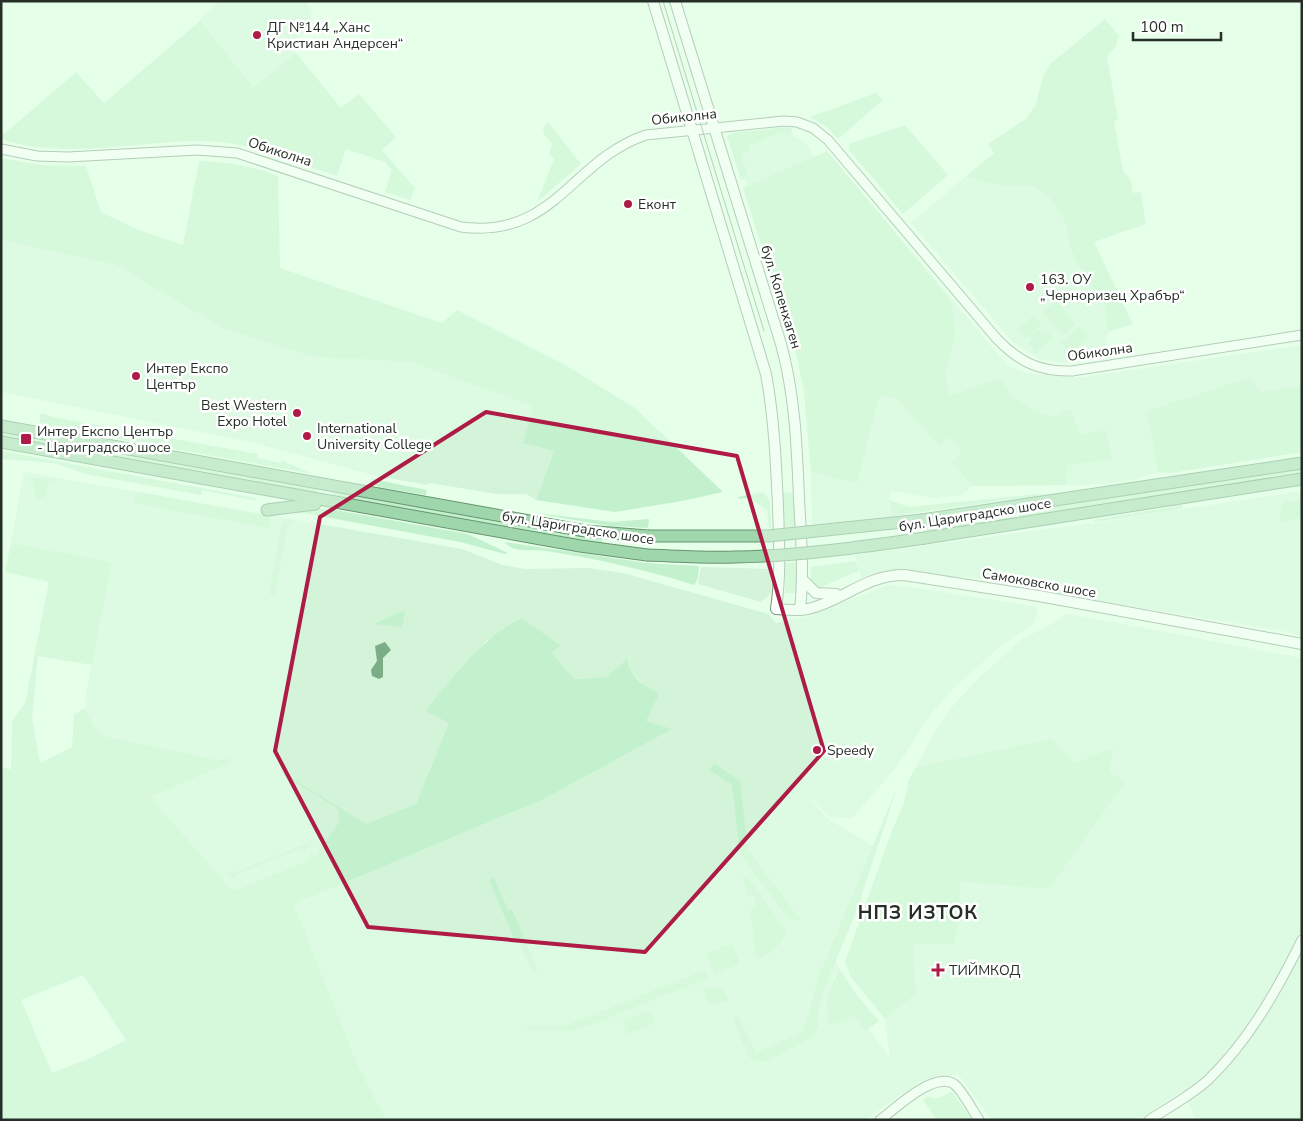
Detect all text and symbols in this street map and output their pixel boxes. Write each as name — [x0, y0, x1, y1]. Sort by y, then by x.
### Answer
scale bar — [1133, 10, 1220, 42]
text: 100 m — [1140, 17, 1184, 37]
place label: ДГ №144 „Ханс Кристиан Андерсен“ — [267, 18, 403, 53]
marker: ДГ №144 „Ханс Кристиан Андерсен“ — [251, 29, 263, 41]
street label: Обиколна — [650, 104, 718, 130]
street label: Обиколна — [246, 133, 314, 171]
place label: Еконт — [638, 195, 677, 214]
marker: Еконт — [622, 198, 634, 210]
street label: бул. Копенхаген — [756, 243, 806, 351]
place label: 163. ОУ „Черноризец Храбър“ — [1040, 270, 1185, 305]
marker: 163. ОУ „Черноризец Храбър“ — [1024, 281, 1036, 293]
street label: Обиколна — [1066, 338, 1134, 366]
place label: Интер Експо Център — [146, 359, 229, 394]
marker: Интер Експо Център — [130, 370, 142, 382]
place label: Best Western Expo Hotel — [201, 396, 288, 431]
marker: Best Western Expo Hotel — [291, 407, 303, 419]
place label: International University College — [317, 419, 432, 454]
place label: Интер Експо Център - Цариградско шосе — [37, 422, 173, 457]
marker: International University College — [301, 430, 313, 442]
marker: Интер Експо Център - Цариградско шосе — [19, 432, 33, 446]
street label: бул. Цариградско шосе — [898, 494, 1052, 536]
street label: бул. Цариградско шосе — [501, 507, 655, 549]
street label: Самоковско шосе — [980, 564, 1098, 602]
place label: Speedy — [827, 741, 875, 760]
marker: Speedy — [811, 744, 823, 756]
district label: НПЗ ИЗТОК — [858, 900, 978, 926]
place label: ТИЙМКОД — [949, 961, 1020, 980]
marker: ТИЙМКОД — [931, 963, 945, 977]

